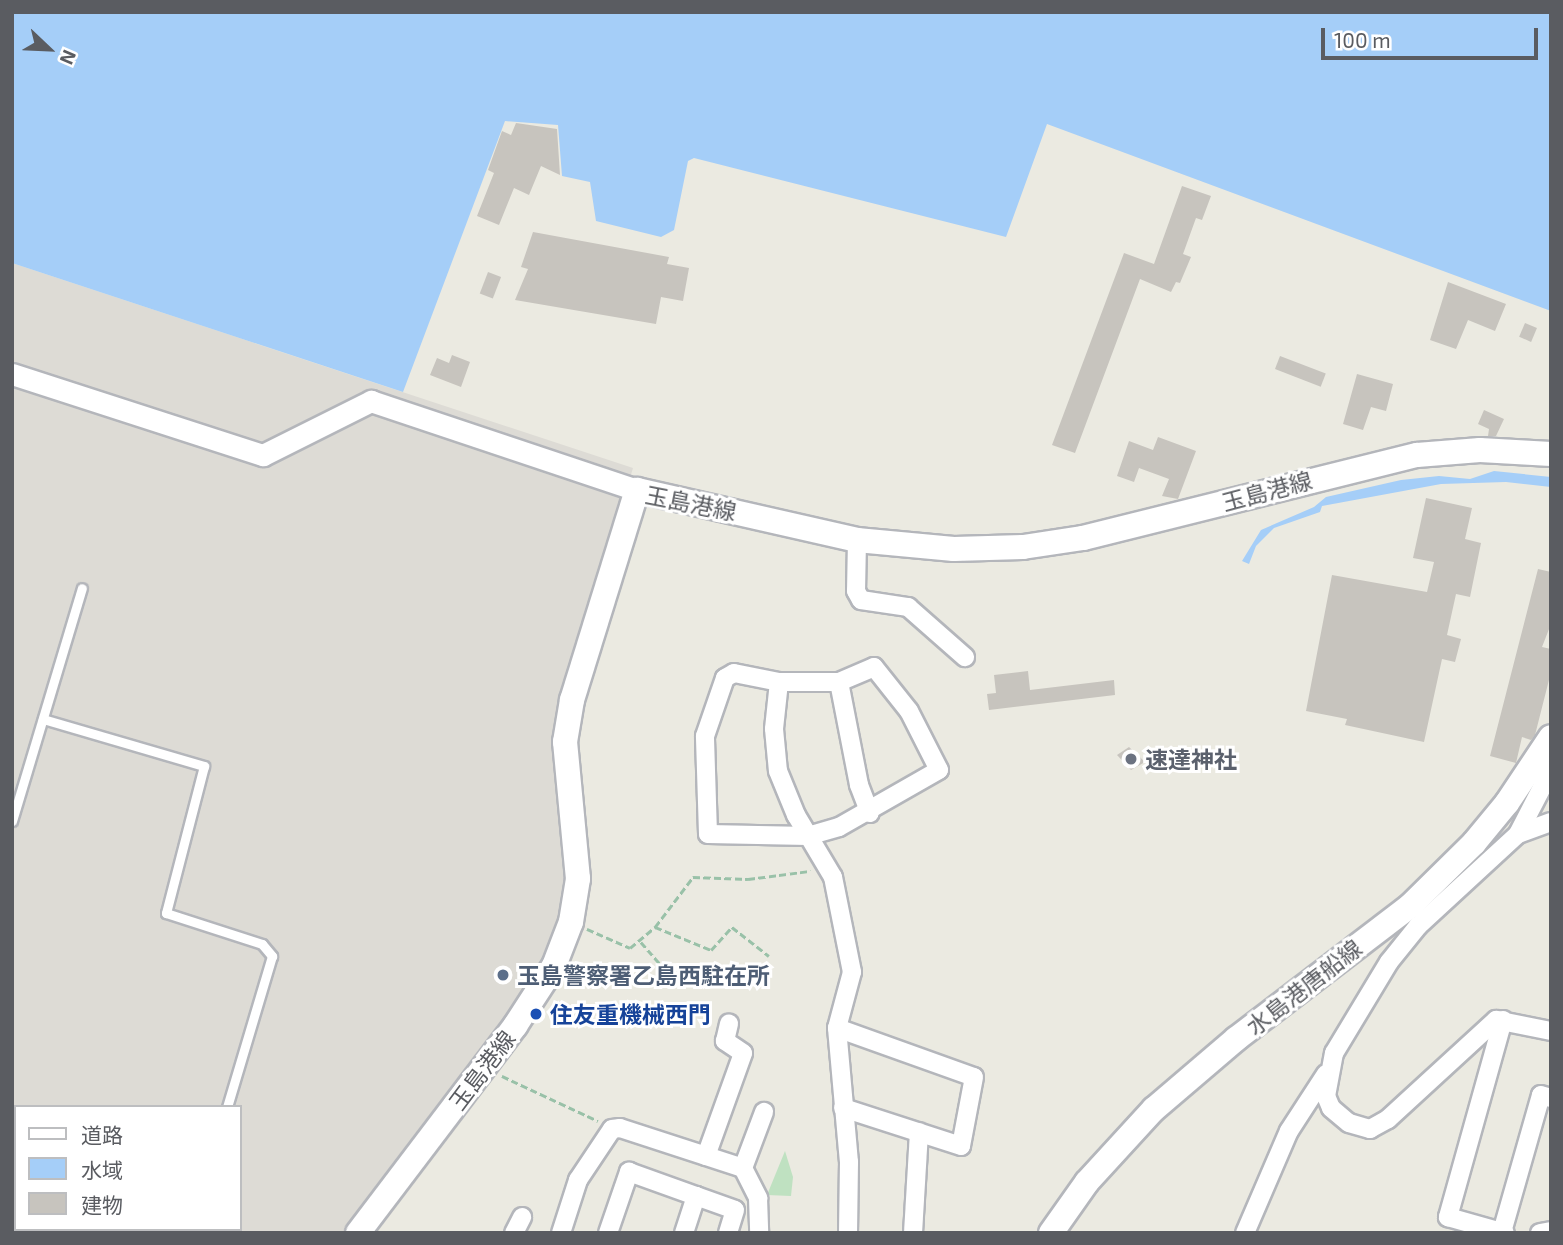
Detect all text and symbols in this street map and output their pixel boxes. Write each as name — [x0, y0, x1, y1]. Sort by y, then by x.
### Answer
north arrow — [14, 14, 84, 84]
scale bar — [1325, 14, 1542, 58]
text: 100 m — [1334, 27, 1391, 52]
text: N — [56, 47, 82, 68]
street label: 玉島港線 — [1219, 466, 1315, 516]
street label: 玉島港線 — [643, 481, 739, 525]
place label: 速達神社 — [1145, 745, 1237, 773]
marker: 速達神社 — [1123, 751, 1139, 767]
street label: 水島港唐船線 — [1241, 934, 1367, 1040]
place label: 玉島警察署乙島西駐在所 — [517, 961, 770, 989]
marker: 玉島警察署乙島西駐在所 — [495, 967, 511, 983]
place label: 住友重機械西門 — [550, 1000, 711, 1028]
marker: 住友重機械西門 — [528, 1006, 544, 1022]
street label: 玉島港線 — [443, 1025, 521, 1115]
legend — [14, 1105, 242, 1231]
text: 道路 — [81, 1122, 123, 1147]
text: 水域 — [81, 1157, 123, 1182]
text: 建物 — [81, 1192, 123, 1217]

